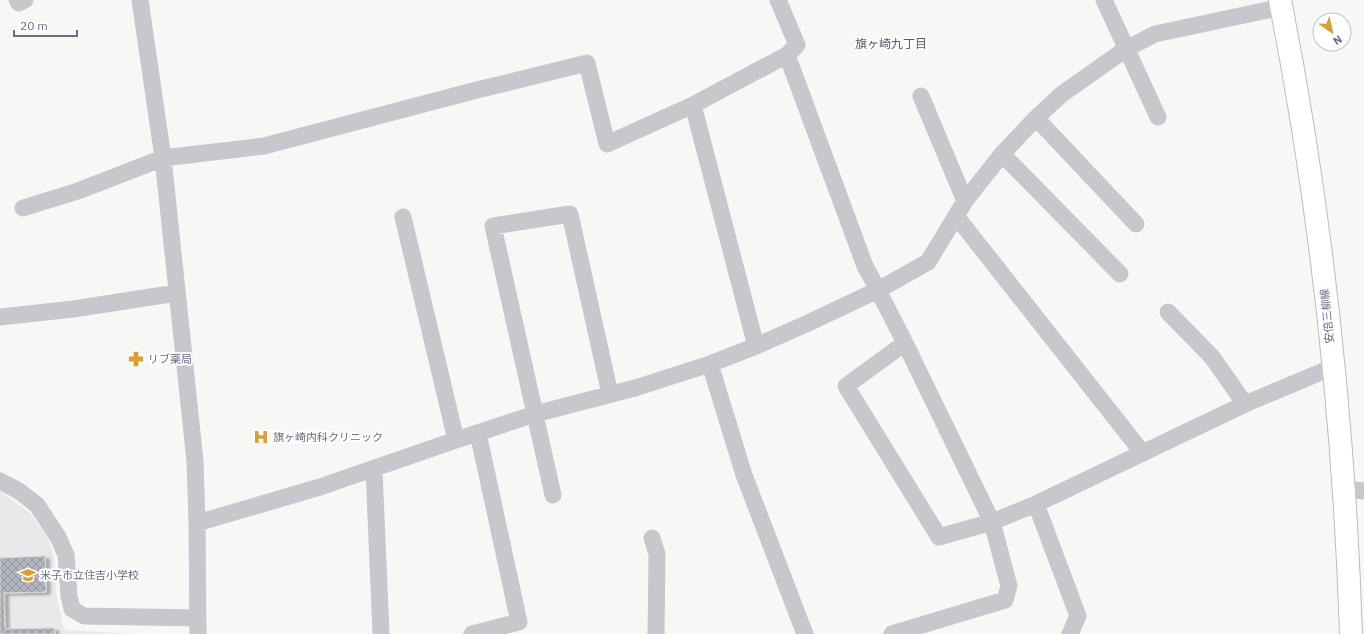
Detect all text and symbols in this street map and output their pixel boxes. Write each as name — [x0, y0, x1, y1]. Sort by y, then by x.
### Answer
scale bar — [14, 12, 77, 38]
north arrow — [1312, 12, 1352, 52]
text: 20 m — [20, 18, 48, 33]
text: N — [1330, 32, 1345, 48]
district label: 旗ヶ崎九丁目 — [855, 36, 927, 51]
street label: 安倍三柳線 — [1317, 288, 1337, 344]
pharmacy icon: リブ薬局 — [127, 350, 145, 368]
place label: リブ薬局 — [148, 352, 192, 366]
hospital icon: 旗ヶ崎内科クリニック — [252, 428, 270, 446]
place label: 旗ヶ崎内科クリニック — [273, 430, 383, 444]
school or university icon: 米子市立住吉小学校 — [19, 566, 37, 584]
place label: 米子市立住吉小学校 — [40, 568, 139, 582]

